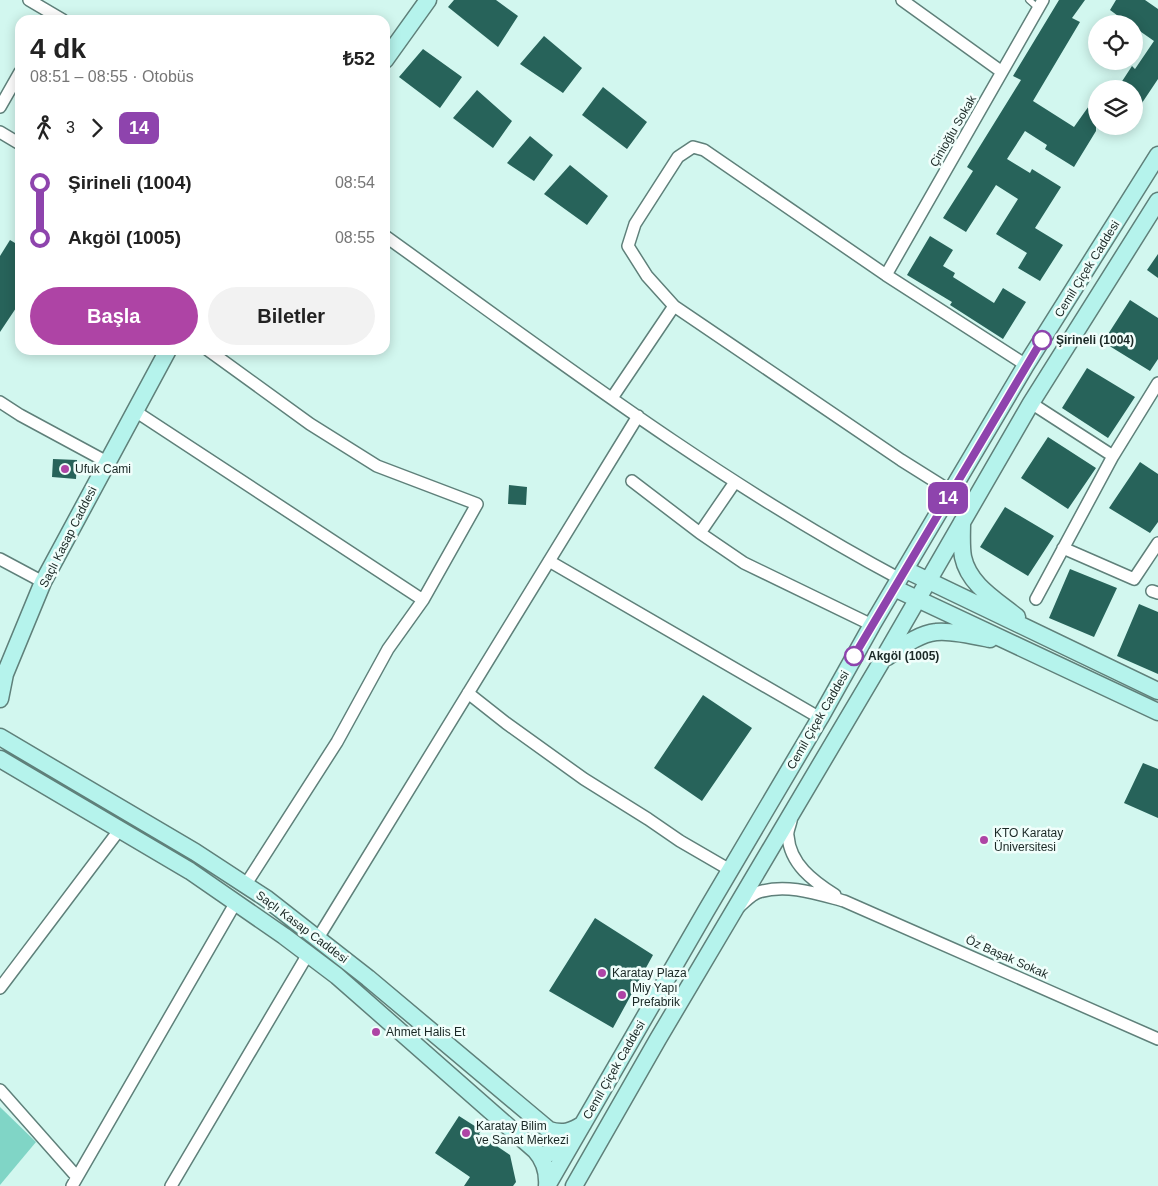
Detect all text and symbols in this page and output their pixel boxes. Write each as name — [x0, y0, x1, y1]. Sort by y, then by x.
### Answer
map controls — [1088, 15, 1143, 135]
button: locate — [1088, 15, 1143, 70]
text: 4 dk — [30, 33, 86, 64]
text: ₺52 — [343, 48, 375, 69]
text: 08:51 – 08:55 · Otobüs — [30, 68, 194, 85]
button: layers — [1088, 80, 1143, 135]
street label: Çinioğlu Sokak — [927, 92, 980, 169]
icon: walk — [30, 114, 58, 142]
icon: forward — [83, 114, 111, 142]
text: 14 — [129, 118, 149, 138]
text: 3 — [66, 119, 75, 136]
text: Şirineli (1004) — [68, 172, 192, 193]
text: 08:54 — [335, 174, 375, 191]
street label: Cemil Çiçek Caddesi — [1052, 218, 1122, 320]
text: Akgöl (1005) — [68, 227, 181, 248]
text: 08:55 — [335, 229, 375, 246]
button: Başla — [30, 287, 198, 345]
button: Biletler — [208, 287, 375, 345]
marker: Şirineli (1004) — [1032, 330, 1052, 350]
place label: Şirineli (1004) — [1056, 333, 1134, 347]
place label: Ufuk Cami — [75, 462, 131, 476]
marker: Ufuk Cami — [59, 463, 71, 475]
line badge: 14 — [926, 482, 970, 514]
street label: Saçlı Kasap Caddesi — [36, 484, 100, 590]
text: 14 — [938, 488, 958, 508]
marker: Akgöl (1005) — [844, 646, 864, 666]
place label: Akgöl (1005) — [868, 649, 939, 663]
street label: Cemil Çiçek Caddesi — [784, 668, 852, 772]
place label: KTO Karatay Üniversitesi — [994, 826, 1063, 854]
marker: KTO Karatay Üniversitesi — [978, 834, 990, 846]
street label: Saçlı Kasap Caddesi — [253, 888, 351, 966]
street label: Öz Başak Sokak — [964, 933, 1051, 982]
place label: Karatay Plaza — [612, 966, 687, 980]
marker: Karatay Plaza — [596, 967, 608, 979]
place label: Miy Yapı Prefabrik — [632, 981, 681, 1009]
marker: Miy Yapı Prefabrik — [616, 989, 628, 1001]
street label: Cemil Çiçek Caddesi — [580, 1018, 648, 1122]
place label: Ahmet Halis Et — [386, 1025, 466, 1039]
marker: Ahmet Halis Et — [370, 1026, 382, 1038]
place label: Karatay Bilim ve Sanat Merkezi — [476, 1119, 569, 1147]
marker: Karatay Bilim ve Sanat Merkezi — [460, 1127, 472, 1139]

